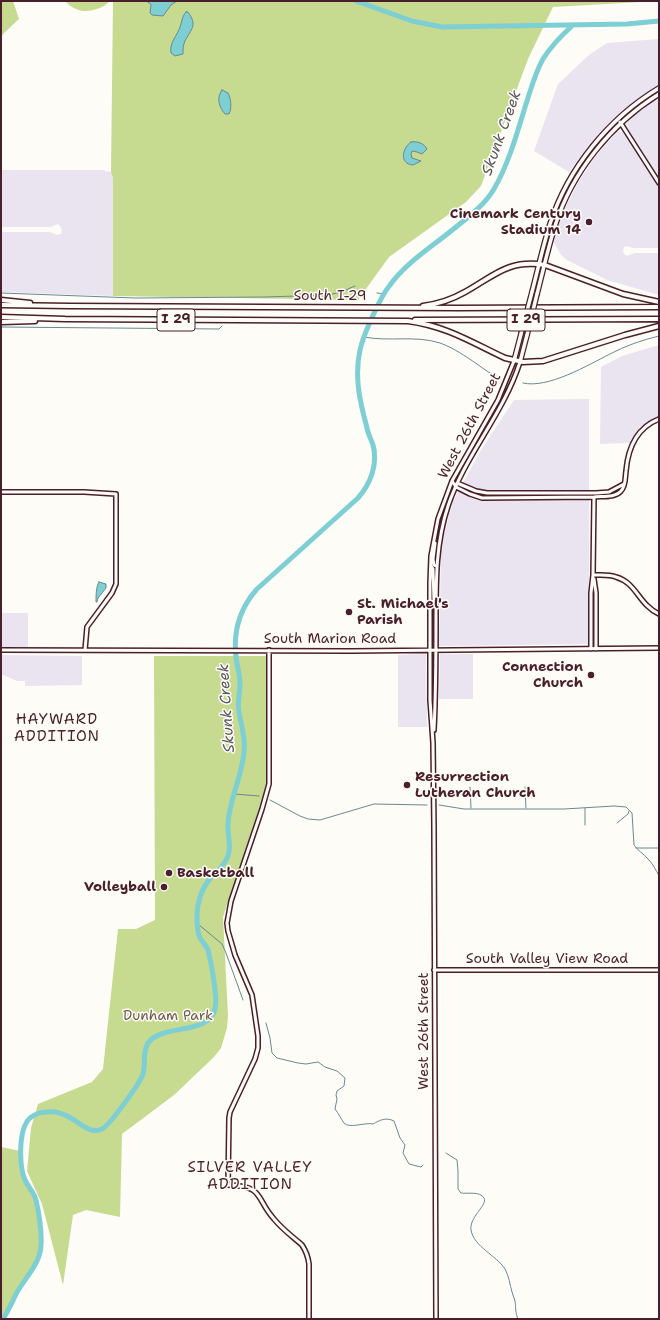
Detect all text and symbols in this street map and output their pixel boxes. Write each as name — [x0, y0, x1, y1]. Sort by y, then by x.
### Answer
water label: Skunk Creek — [478, 88, 526, 178]
place label: Cinemark Century Stadium 14 — [450, 206, 581, 238]
marker: Cinemark Century Stadium 14 — [584, 217, 594, 227]
street label: South I-29 — [293, 288, 367, 304]
road number: I 29 — [157, 309, 195, 331]
road number: I 29 — [507, 309, 545, 331]
street label: West 26th Street — [435, 370, 505, 482]
place label: St. Michael's Parish — [357, 596, 449, 628]
marker: St. Michael's Parish — [344, 607, 354, 617]
street label: South Marion Road — [264, 631, 396, 647]
place label: Connection Church — [502, 659, 583, 692]
water label: Skunk Creek — [215, 663, 239, 753]
marker: Connection Church — [586, 670, 596, 680]
district label: HAYWARD ADDITION — [14, 711, 100, 746]
place label: Resurrection Lutheran Church — [415, 769, 536, 802]
marker: Resurrection Lutheran Church — [402, 780, 412, 790]
place label: Basketball — [177, 865, 254, 881]
marker: Basketball — [164, 868, 174, 878]
place label: Volleyball — [84, 879, 156, 895]
marker: Volleyball — [159, 882, 169, 892]
street label: South Valley View Road — [466, 951, 628, 967]
street label: West 26th Street — [416, 972, 432, 1090]
park label: Dunham Park — [123, 1008, 213, 1024]
district label: SILVER VALLEY ADDITION — [187, 1159, 313, 1194]

